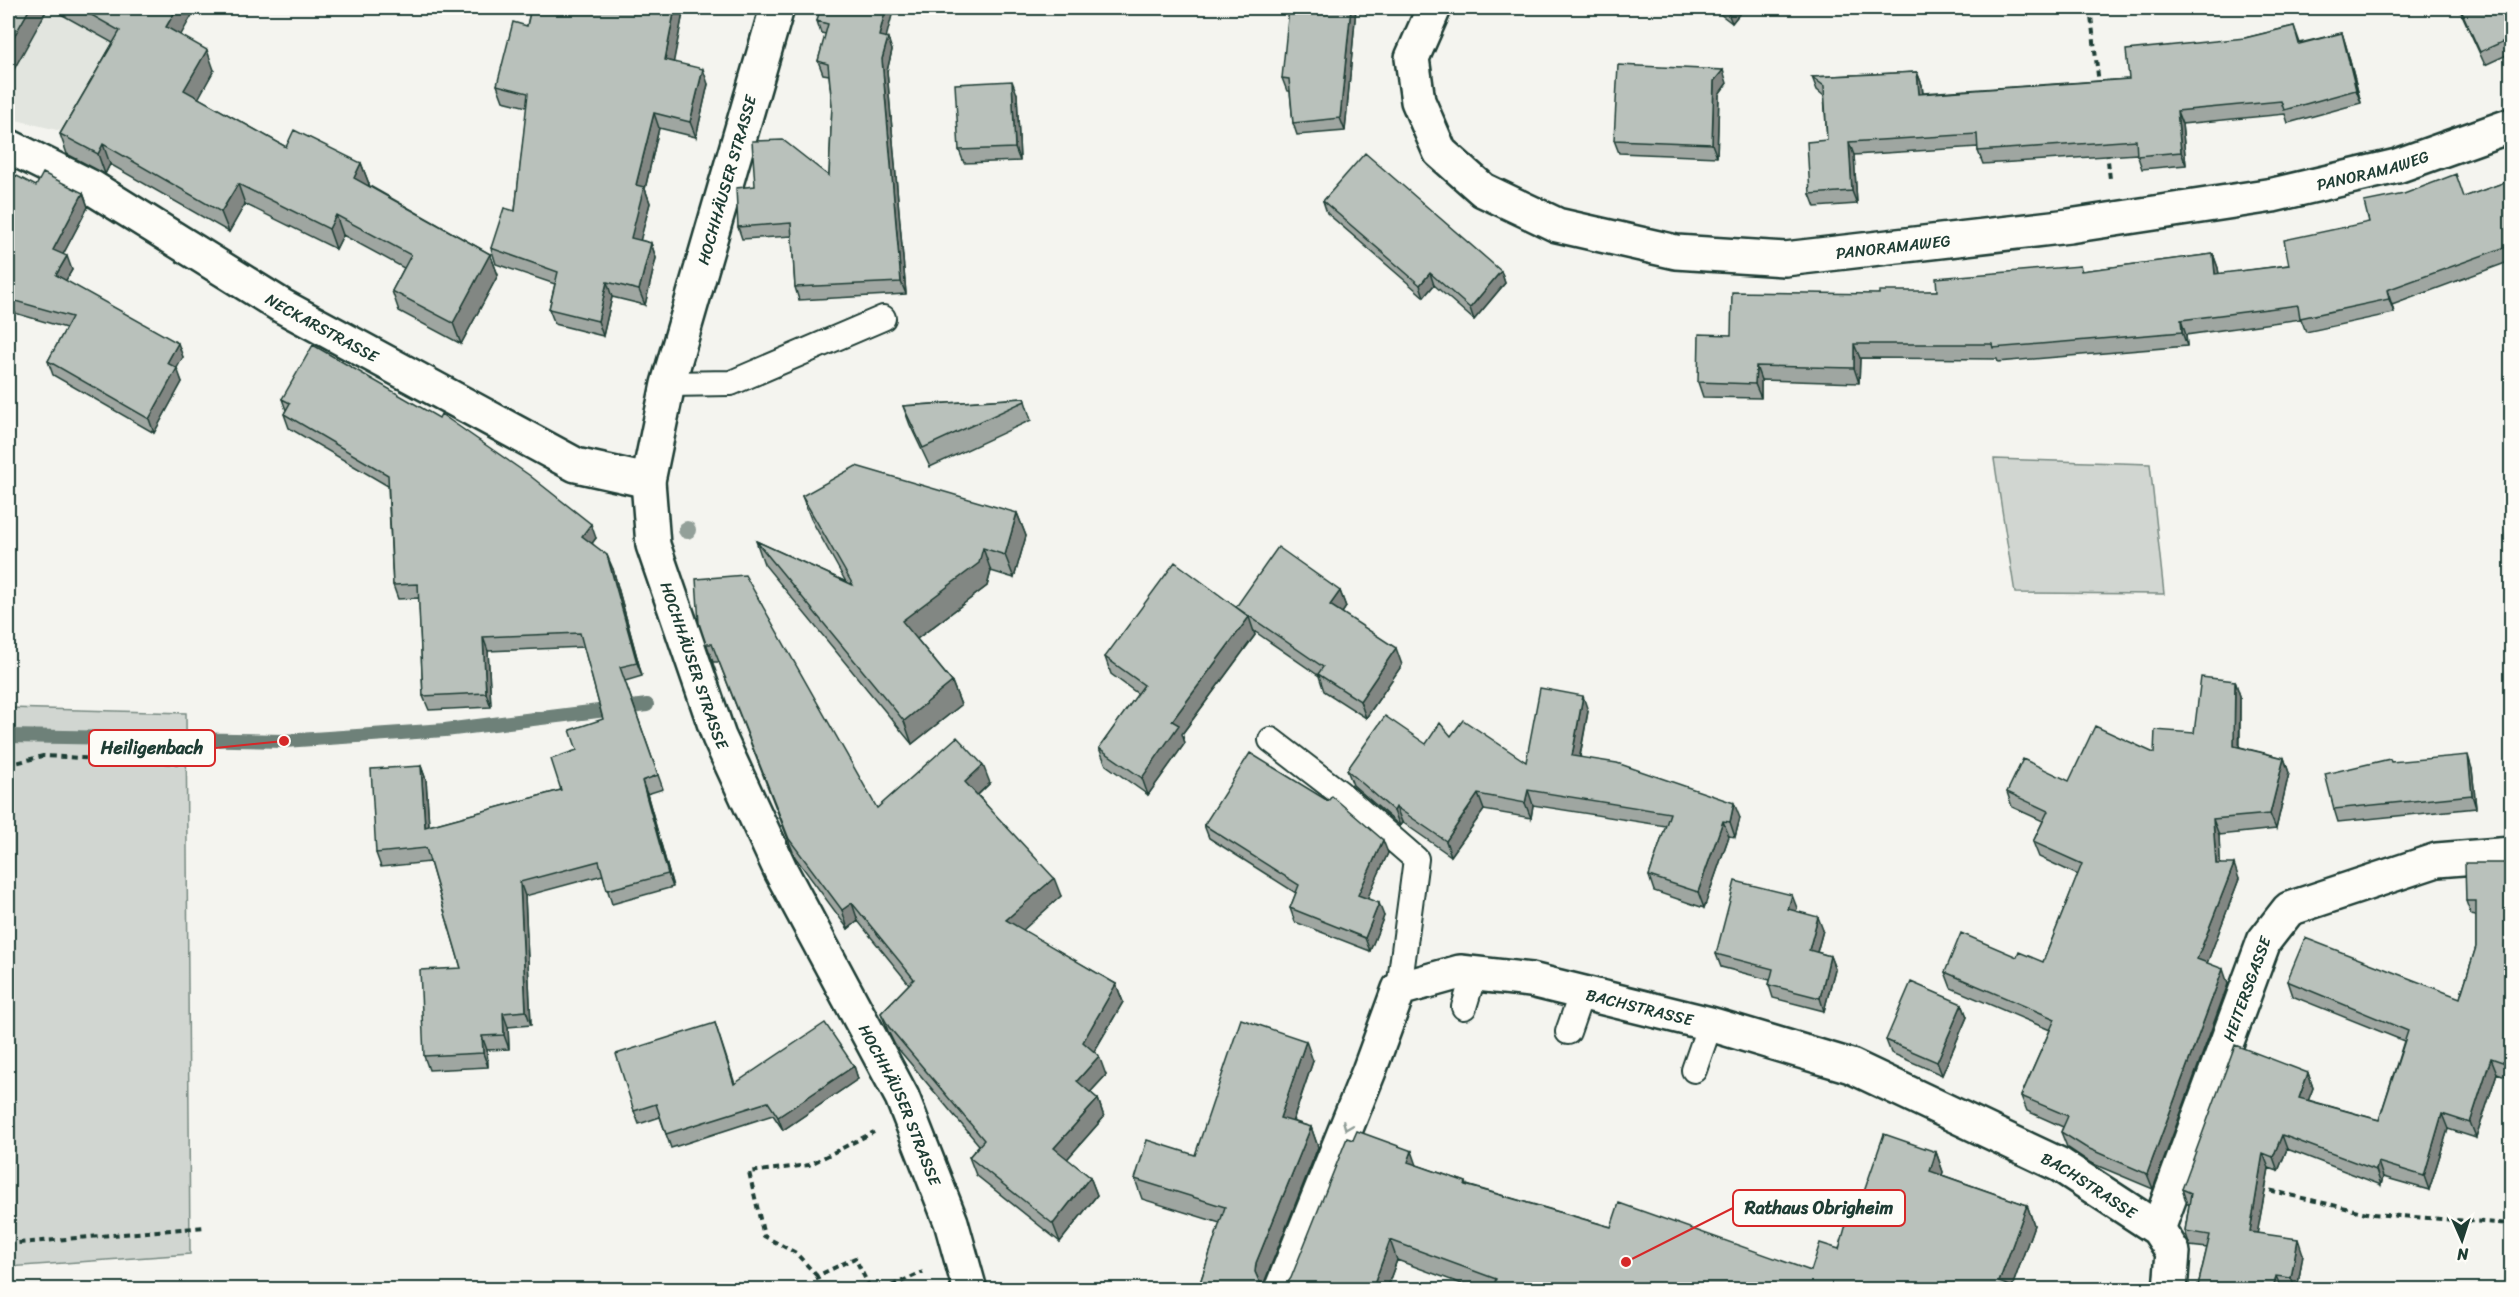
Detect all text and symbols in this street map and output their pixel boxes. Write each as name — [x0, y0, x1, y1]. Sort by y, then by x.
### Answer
street label: HOCHHÄUSER STRASSE — [689, 91, 765, 268]
street label: PANORAMAWEG — [2314, 141, 2433, 199]
street label: PANORAMAWEG — [1834, 225, 1952, 267]
street label: NECKARSTRASSE — [260, 285, 385, 371]
street label: HOCHHÄUSER STRASSE — [652, 578, 738, 755]
callout: Heiligenbach — [89, 730, 215, 766]
text: Heiligenbach — [100, 732, 204, 764]
street label: HEITERSGASSE — [2214, 931, 2279, 1045]
street label: BACHSTRASSE — [1583, 980, 1697, 1034]
street label: HOCHHÄUSER STRASSE — [851, 1018, 950, 1191]
one-way arrow — [1342, 1119, 1354, 1130]
street label: BACHSTRASSE — [2036, 1144, 2144, 1227]
callout: Rathaus Obrigheim — [1733, 1190, 1905, 1226]
text: Rathaus Obrigheim — [1744, 1192, 1893, 1224]
north arrow — [2432, 1210, 2492, 1270]
text: N — [2456, 1240, 2470, 1269]

